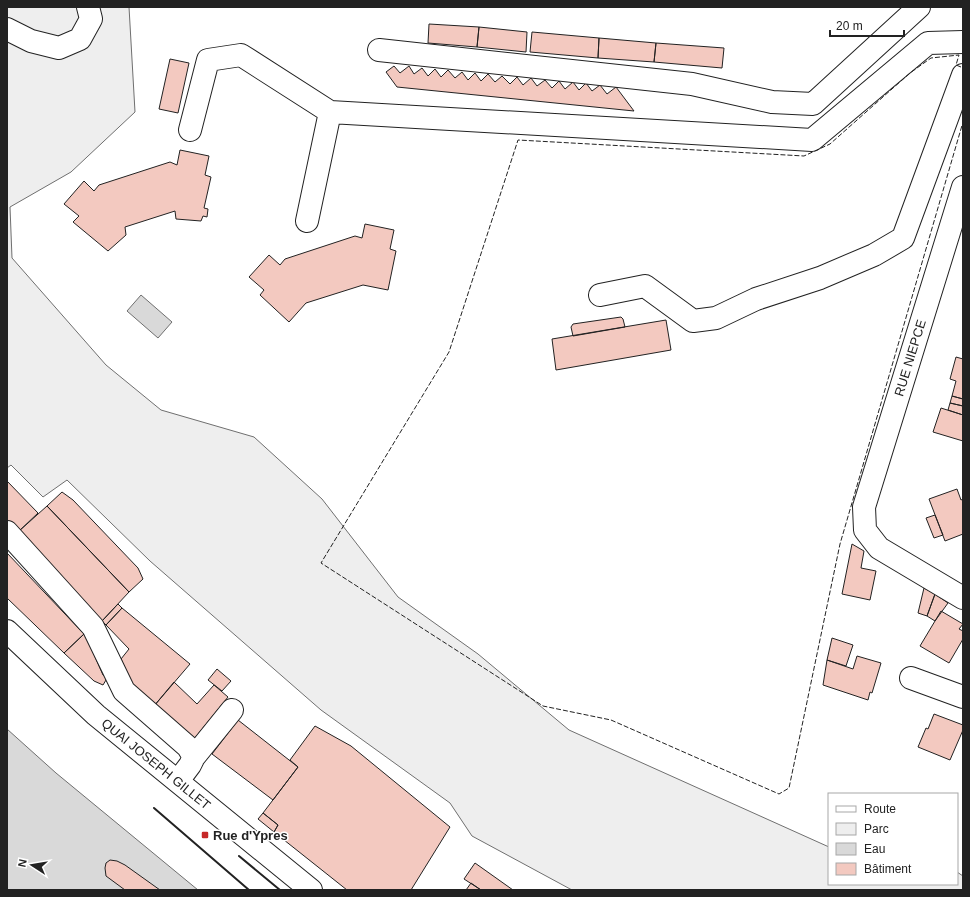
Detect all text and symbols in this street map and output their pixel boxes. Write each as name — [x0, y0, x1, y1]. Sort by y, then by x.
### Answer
scale bar — [830, 12, 904, 38]
text: 20 m — [836, 19, 863, 33]
street label: RUE NIEPCE — [891, 318, 929, 398]
street label: QUAI JOSEPH GILLET — [99, 715, 214, 813]
legend — [828, 793, 958, 885]
text: Route — [864, 802, 896, 816]
text: Parc — [864, 822, 889, 836]
place label: Rue d'Ypres — [213, 828, 288, 843]
marker: Rue d'Ypres — [200, 830, 210, 840]
text: Eau — [864, 842, 885, 856]
north arrow — [12, 845, 52, 885]
text: N — [16, 858, 29, 868]
text: Bâtiment — [864, 862, 912, 876]

